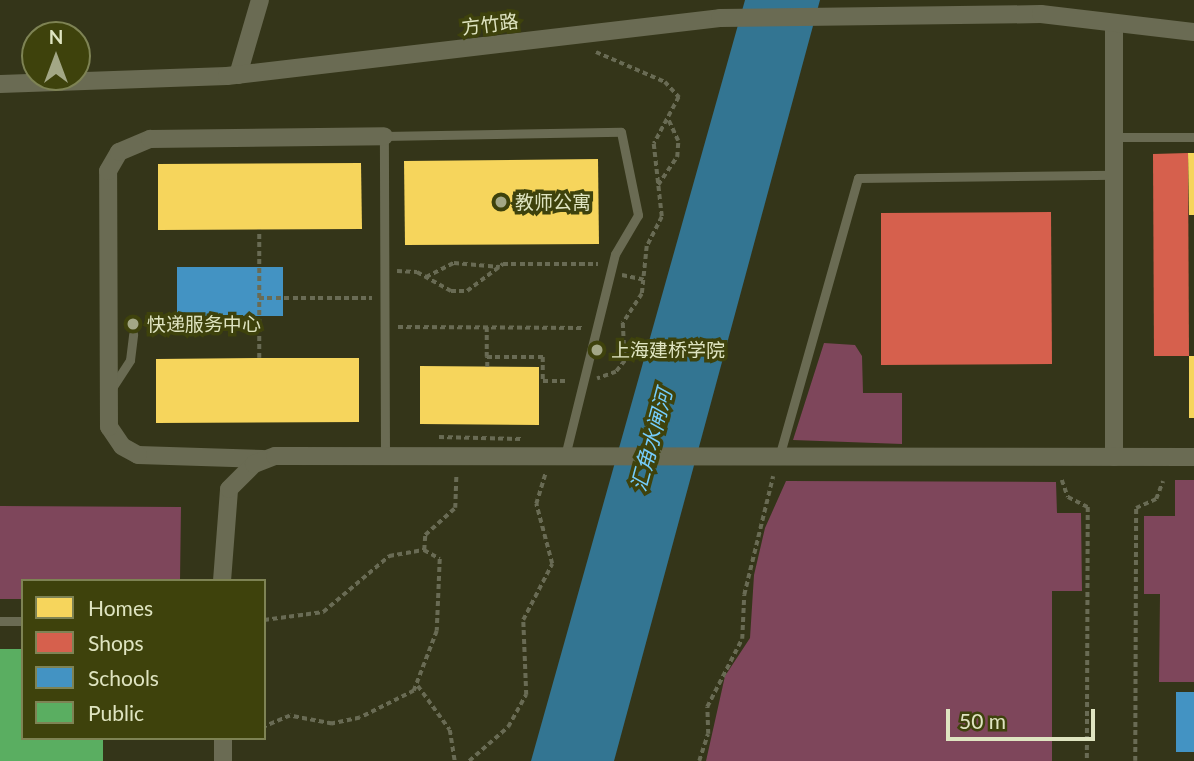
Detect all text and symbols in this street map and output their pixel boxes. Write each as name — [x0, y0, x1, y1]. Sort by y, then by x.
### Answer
street label: 方竹路 — [460, 9, 520, 39]
north arrow — [21, 21, 91, 91]
text: N — [49, 25, 63, 48]
place label: 教师公寓 — [515, 191, 591, 213]
marker: 教师公寓 — [493, 194, 509, 210]
place label: 快递服务中心 — [147, 313, 261, 335]
marker: 快递服务中心 — [125, 316, 141, 332]
place label: 上海建桥学院 — [611, 339, 725, 361]
marker: 上海建桥学院 — [589, 342, 605, 358]
water label: 汇角水闸河 — [625, 386, 677, 494]
legend — [21, 579, 266, 740]
text: Homes — [88, 595, 153, 620]
text: Shops — [88, 630, 144, 655]
text: Schools — [88, 665, 159, 690]
scale bar — [949, 694, 1098, 738]
text: Public — [88, 700, 144, 725]
text: 50 m — [959, 708, 1006, 733]

